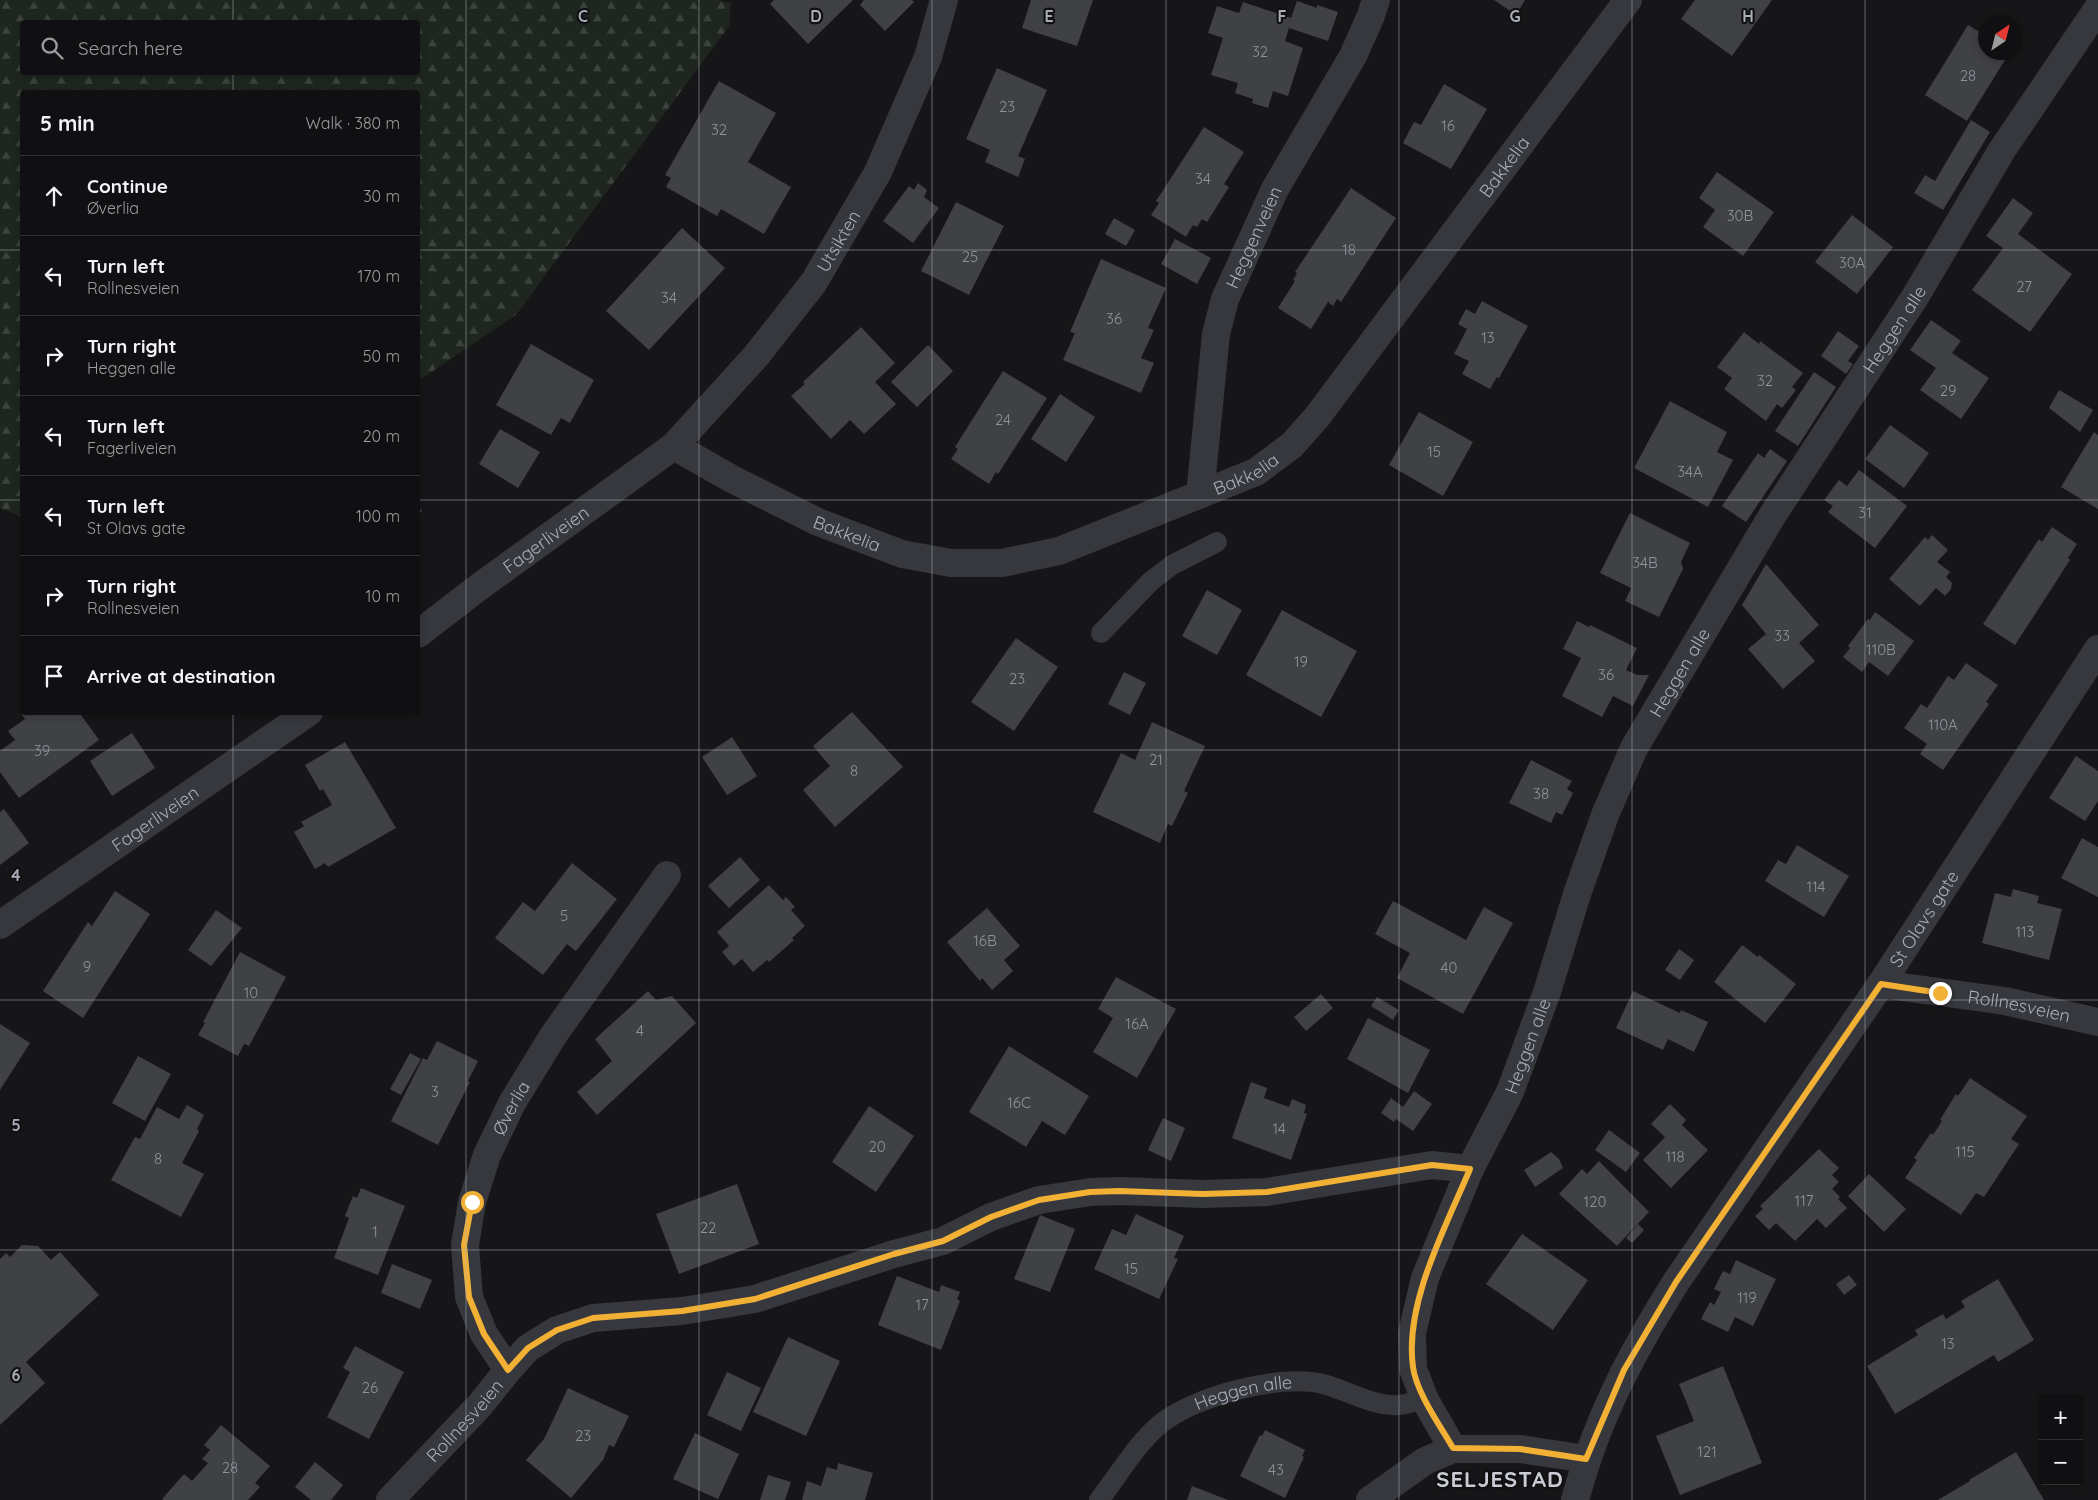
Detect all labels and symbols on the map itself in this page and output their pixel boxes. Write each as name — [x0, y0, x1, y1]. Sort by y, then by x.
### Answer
text: C — [578, 6, 588, 26]
text: D — [810, 6, 822, 26]
text: E — [1044, 6, 1054, 26]
text: F — [1278, 6, 1287, 26]
text: G — [1509, 6, 1521, 26]
text: H — [1742, 6, 1754, 26]
north arrow — [1978, 15, 2023, 60]
house number: 32 — [1252, 42, 1268, 61]
house number: 28 — [1960, 66, 1976, 85]
house number: 23 — [999, 97, 1015, 116]
house number: 16 — [1441, 116, 1455, 135]
house number: 32 — [711, 120, 727, 139]
street label: Bakkelia — [1473, 131, 1534, 202]
house number: 34 — [1195, 169, 1211, 188]
street label: Heggenveien — [1220, 182, 1286, 292]
street label: Utsikten — [811, 206, 865, 276]
house number: 30B — [1727, 206, 1754, 225]
house number: 18 — [1342, 240, 1356, 259]
house number: 25 — [962, 247, 978, 266]
house number: 30A — [1839, 253, 1865, 272]
house number: 27 — [2016, 277, 2032, 296]
street label: Heggen alle — [1857, 281, 1931, 377]
house number: 34 — [661, 288, 677, 307]
house number: 36 — [1106, 309, 1122, 328]
house number: 13 — [1481, 328, 1495, 347]
house number: 32 — [1757, 371, 1773, 390]
house number: 29 — [1940, 381, 1956, 400]
house number: 24 — [995, 410, 1011, 429]
house number: 15 — [1427, 442, 1441, 461]
street label: Bakkelia — [1210, 448, 1283, 500]
house number: 34A — [1677, 462, 1703, 481]
street label: Fagerliveien — [498, 500, 593, 578]
house number: 31 — [1858, 503, 1872, 522]
street label: Bakkelia — [810, 510, 884, 556]
house number: 34B — [1632, 553, 1658, 572]
street label: Heggen alle — [1644, 623, 1714, 721]
house number: 33 — [1774, 626, 1790, 645]
house number: 110B — [1866, 640, 1896, 659]
house number: 19 — [1294, 652, 1308, 671]
house number: 36 — [1598, 665, 1614, 684]
house number: 23 — [1009, 669, 1025, 688]
house number: 110A — [1928, 715, 1958, 734]
house number: 39 — [34, 741, 50, 760]
house number: 21 — [1149, 750, 1163, 769]
house number: 8 — [850, 761, 858, 780]
street label: Fagerliveien — [107, 780, 203, 856]
house number: 38 — [1533, 784, 1549, 803]
text: 4 — [11, 865, 21, 885]
street label: St Olavs gate — [1884, 866, 1963, 971]
house number: 114 — [1807, 877, 1825, 896]
house number: 5 — [560, 906, 568, 925]
house number: 113 — [2016, 922, 2035, 941]
house number: 16B — [973, 931, 997, 950]
house number: 9 — [83, 957, 91, 976]
house number: 40 — [1441, 958, 1457, 977]
route end — [1929, 982, 1952, 1005]
house number: 10 — [244, 983, 258, 1002]
street label: Rollnesveien — [1967, 985, 2073, 1027]
street label: Heggen alle — [1499, 995, 1555, 1097]
house number: 16A — [1125, 1014, 1149, 1033]
house number: 4 — [636, 1021, 644, 1040]
street label: Øverlia — [487, 1076, 535, 1139]
house number: 3 — [431, 1082, 439, 1101]
house number: 16C — [1007, 1093, 1031, 1112]
text: 5 — [11, 1115, 21, 1135]
house number: 14 — [1272, 1119, 1286, 1138]
house number: 20 — [868, 1137, 886, 1156]
house number: 115 — [1955, 1142, 1975, 1161]
house number: 118 — [1665, 1147, 1685, 1166]
house number: 8 — [154, 1149, 162, 1168]
route start — [461, 1191, 484, 1214]
house number: 117 — [1795, 1191, 1814, 1210]
house number: 120 — [1584, 1192, 1606, 1211]
house number: 22 — [700, 1218, 716, 1237]
house number: 1 — [372, 1222, 378, 1241]
house number: 15 — [1124, 1259, 1138, 1278]
house number: 119 — [1737, 1288, 1757, 1307]
house number: 17 — [915, 1295, 929, 1314]
house number: 13 — [1941, 1334, 1955, 1353]
text: 6 — [12, 1365, 21, 1385]
street label: Heggen alle — [1191, 1370, 1293, 1415]
street label: Rollnesveien — [421, 1374, 508, 1467]
house number: 26 — [362, 1378, 378, 1397]
house number: 23 — [575, 1426, 591, 1445]
house number: 121 — [1697, 1442, 1717, 1461]
house number: 28 — [222, 1458, 238, 1477]
house number: 43 — [1268, 1460, 1284, 1479]
district label: SELJESTAD — [1436, 1465, 1564, 1493]

